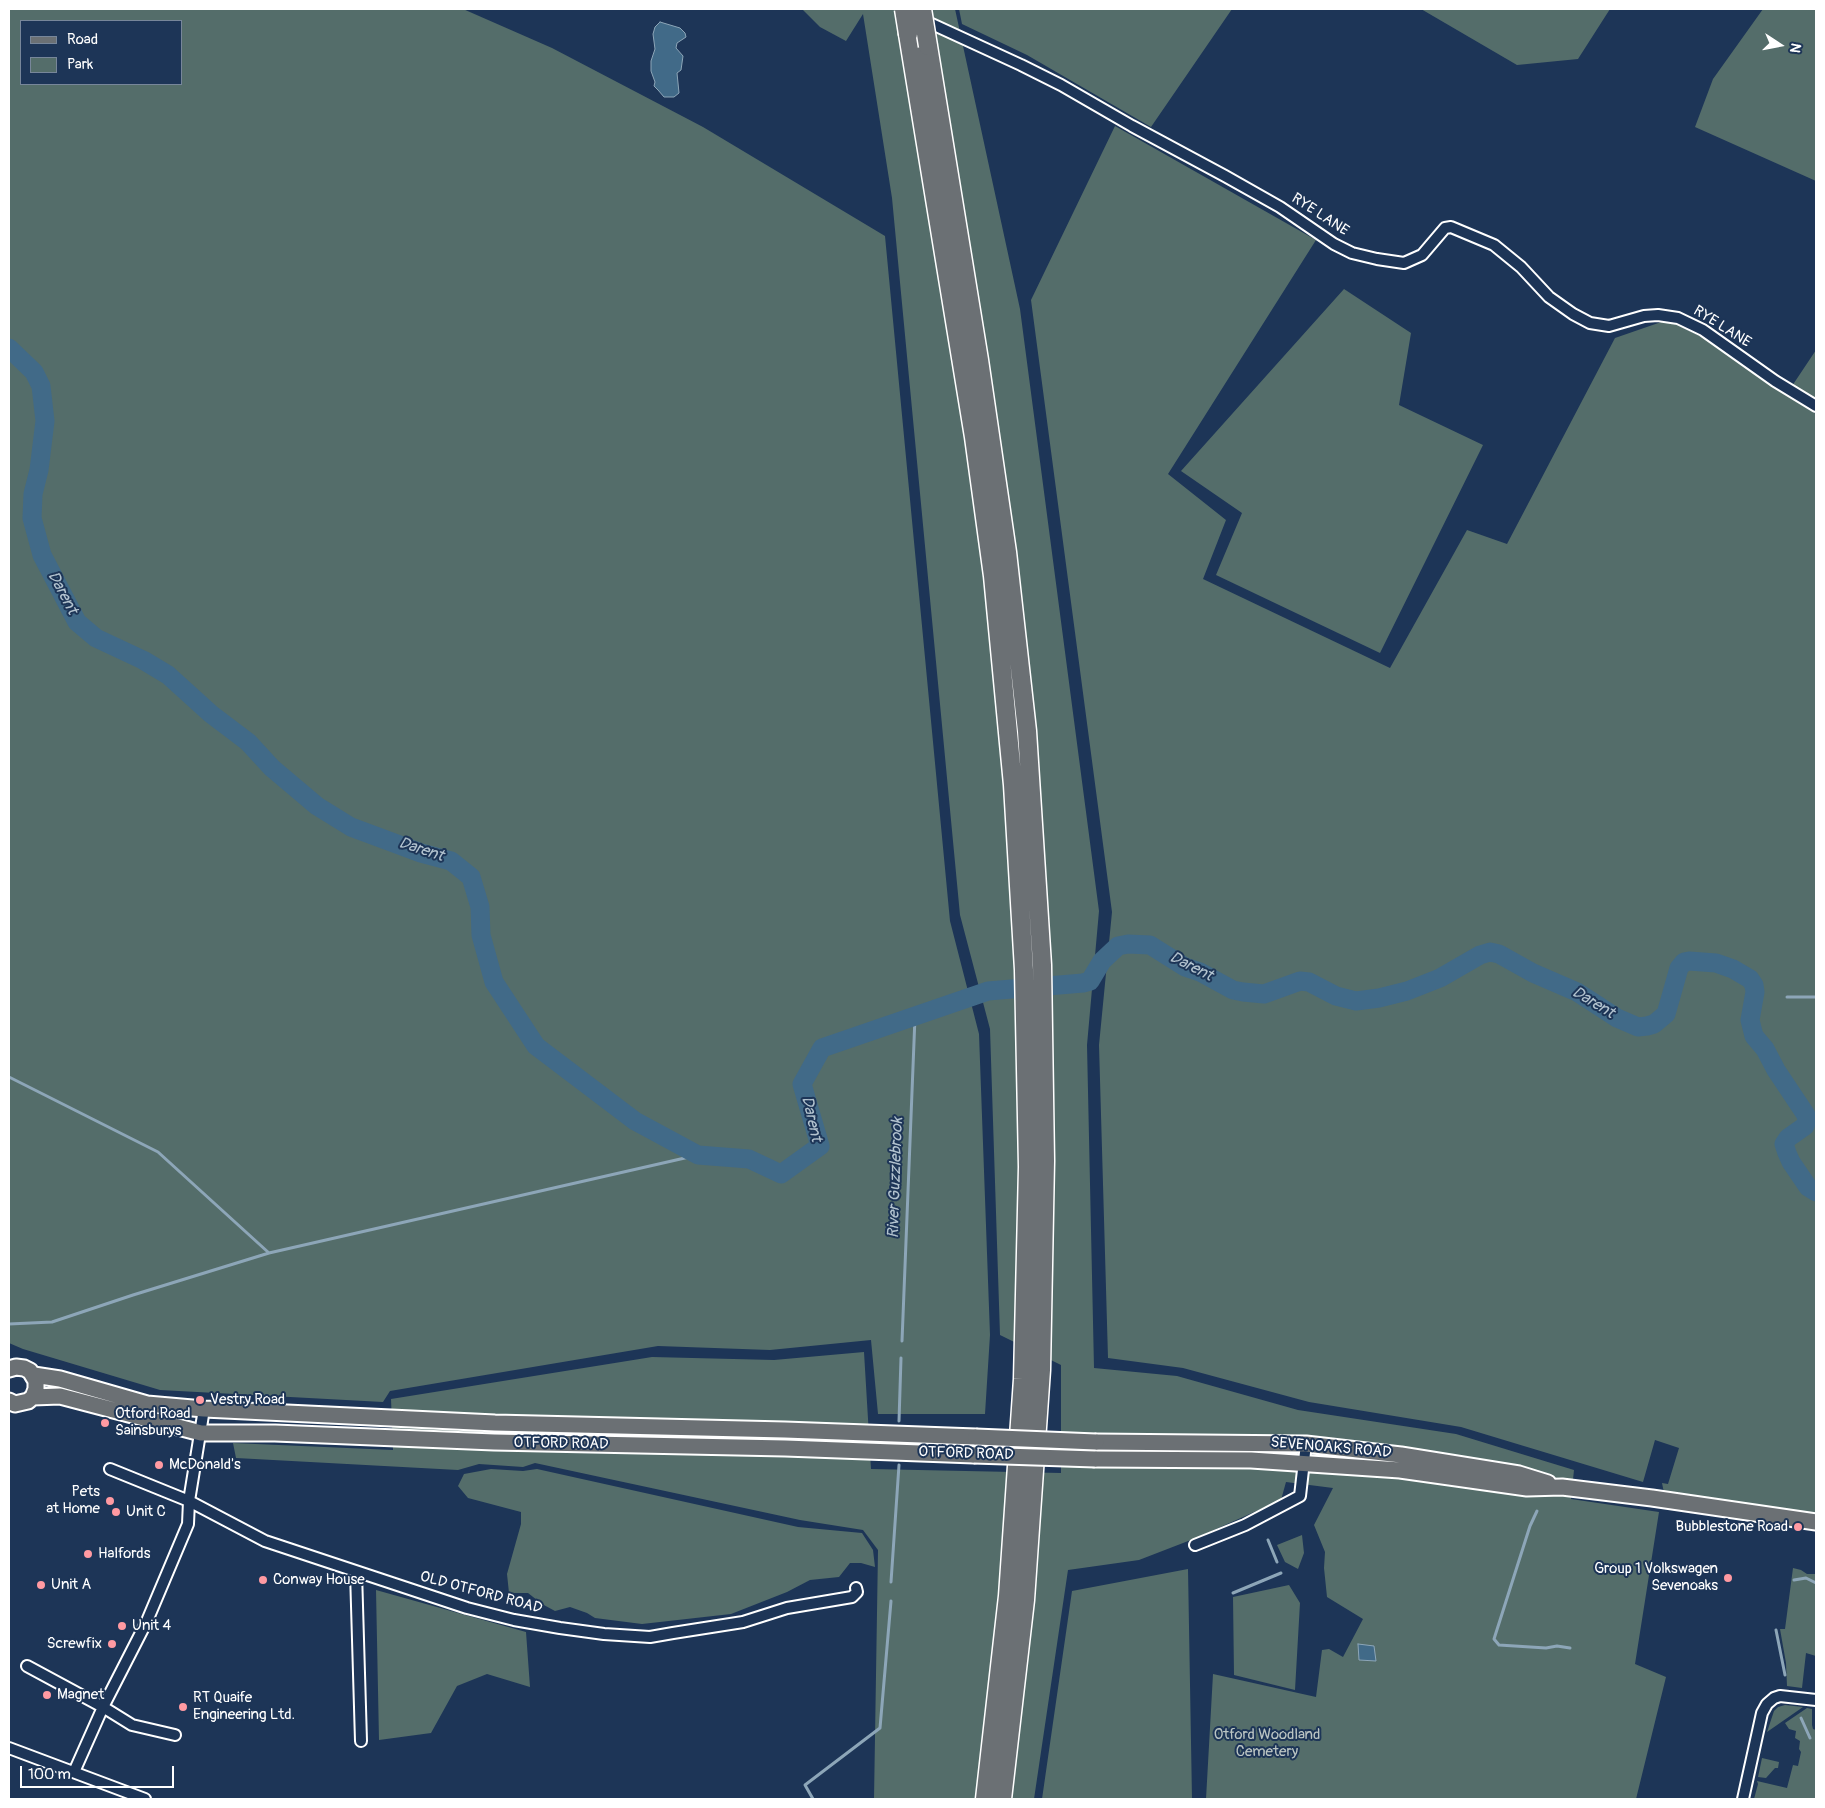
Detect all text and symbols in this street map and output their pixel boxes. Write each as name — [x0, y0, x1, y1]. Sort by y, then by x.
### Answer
legend — [20, 20, 182, 85]
north arrow — [1755, 20, 1805, 70]
text: Road — [67, 30, 98, 49]
text: N — [1786, 42, 1804, 54]
text: Park — [67, 55, 93, 74]
street label: RYE LANE — [1288, 190, 1352, 240]
street label: RYE LANE — [1690, 302, 1754, 352]
water label: Darent — [43, 568, 81, 618]
water label: Darent — [396, 834, 446, 866]
water label: Darent — [1166, 948, 1216, 986]
water label: Darent — [1568, 983, 1618, 1023]
water label: Darent — [796, 1095, 826, 1143]
water label: River Guzzlebrook — [884, 1117, 908, 1239]
place label: Vestry Road — [210, 1391, 285, 1409]
marker: Vestry Road — [194, 1394, 206, 1406]
place label: Otford Road Sainsburys — [115, 1405, 191, 1440]
marker: Otford Road Sainsburys — [99, 1417, 111, 1429]
street label: OTFORD ROAD — [513, 1434, 609, 1454]
street label: SEVENOAKS ROAD — [1270, 1434, 1392, 1462]
street label: OTFORD ROAD — [918, 1443, 1014, 1465]
place label: McDonald's — [169, 1456, 241, 1474]
marker: McDonald's — [153, 1459, 165, 1471]
place label: Pets at Home — [46, 1483, 100, 1518]
marker: Pets at Home — [104, 1495, 116, 1507]
place label: Unit C — [126, 1503, 166, 1521]
marker: Unit C — [110, 1506, 122, 1518]
place label: Bubblestone Road — [1675, 1518, 1788, 1536]
marker: Bubblestone Road — [1792, 1521, 1804, 1533]
place label: Halfords — [98, 1545, 150, 1563]
marker: Halfords — [82, 1548, 94, 1560]
place label: Group 1 Volkswagen Sevenoaks — [1594, 1560, 1718, 1595]
street label: OLD OTFORD ROAD — [418, 1568, 544, 1618]
place label: Conway House — [273, 1571, 365, 1589]
marker: Group 1 Volkswagen Sevenoaks — [1722, 1572, 1734, 1584]
marker: Conway House — [257, 1574, 269, 1586]
place label: Unit A — [51, 1576, 91, 1594]
marker: Unit A — [35, 1579, 47, 1591]
place label: Unit 4 — [132, 1617, 171, 1635]
marker: Unit 4 — [116, 1620, 128, 1632]
place label: Screwfix — [47, 1635, 102, 1653]
marker: Screwfix — [106, 1638, 118, 1650]
place label: Magnet — [57, 1686, 104, 1704]
marker: Magnet — [41, 1689, 53, 1701]
place label: RT Quaife Engineering Ltd. — [193, 1689, 295, 1724]
marker: RT Quaife Engineering Ltd. — [177, 1701, 189, 1713]
park label: Otford Woodland Cemetery — [1214, 1726, 1320, 1761]
scale bar — [22, 1756, 176, 1788]
text: 100 m — [28, 1765, 71, 1784]

